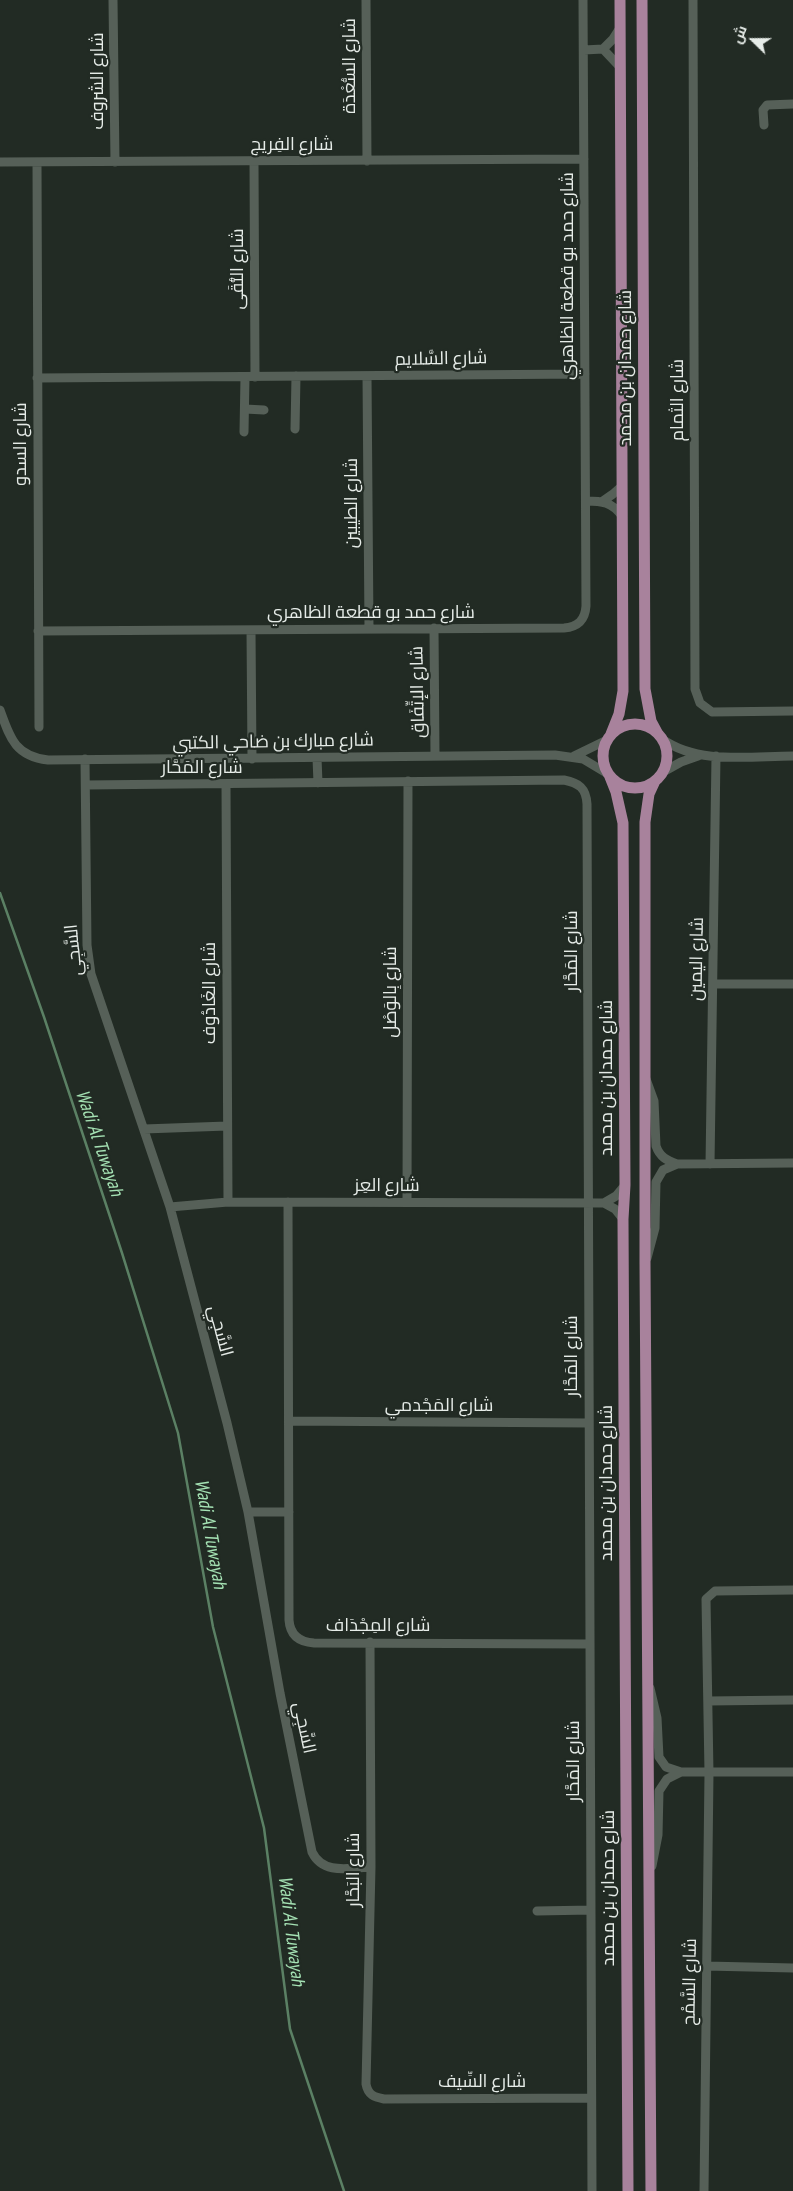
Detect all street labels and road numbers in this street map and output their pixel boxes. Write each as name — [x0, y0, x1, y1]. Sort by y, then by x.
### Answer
street label: شارع السُّعْدَة — [339, 18, 361, 114]
street label: شارع الشروف — [87, 32, 109, 130]
street label: شارع الفِريج — [251, 134, 333, 156]
street label: شارع حمد بو قطعة الظاهري — [557, 172, 579, 380]
street label: شارع التُّقَى — [227, 228, 249, 310]
street label: شارع حمدان بن محمد — [615, 290, 637, 446]
street label: شارع السَّلايم — [394, 347, 488, 371]
street label: شارع الثمام — [667, 359, 689, 441]
street label: شارع السدو — [10, 402, 32, 486]
street label: شارع الطيبين — [341, 458, 363, 548]
street label: شارع حمد بو قطعة الظاهري — [267, 602, 475, 624]
street label: شارع الإتِّفَاق — [406, 646, 430, 738]
street label: شارع مبارك بن ضاحي الكتبي — [172, 729, 374, 755]
street label: شارع المَحَّار — [161, 757, 243, 779]
street label: شارع المَحَّار — [561, 910, 583, 992]
street label: شارع اليمين — [685, 917, 709, 1001]
street label: السَّجِي — [61, 923, 87, 977]
street label: شارع الغَادُوف — [199, 942, 221, 1044]
street label: شارع بِالوَصْل — [380, 946, 402, 1038]
street label: شارع حمدان بن محمد — [596, 1000, 618, 1156]
street label: شارع العِز — [354, 1175, 420, 1197]
street label: السَّجِي — [203, 1303, 237, 1359]
street label: شارع المَحَّار — [561, 1315, 583, 1397]
street label: شارع المَجْدمي — [385, 1395, 493, 1417]
street label: شارع حمدان بن محمد — [596, 1405, 618, 1561]
street label: شارع المِجْدَاف — [326, 1615, 430, 1637]
street label: السَّجِي — [288, 1700, 320, 1756]
street label: شارع المَحَّار — [563, 1720, 585, 1802]
street label: شارع حمدان بن محمد — [598, 1810, 620, 1966]
street label: شارع البَحَّار — [343, 1833, 365, 1907]
street label: شارع السَّمْح — [678, 1938, 702, 2026]
street label: شارع السِّيف — [438, 2071, 526, 2093]

